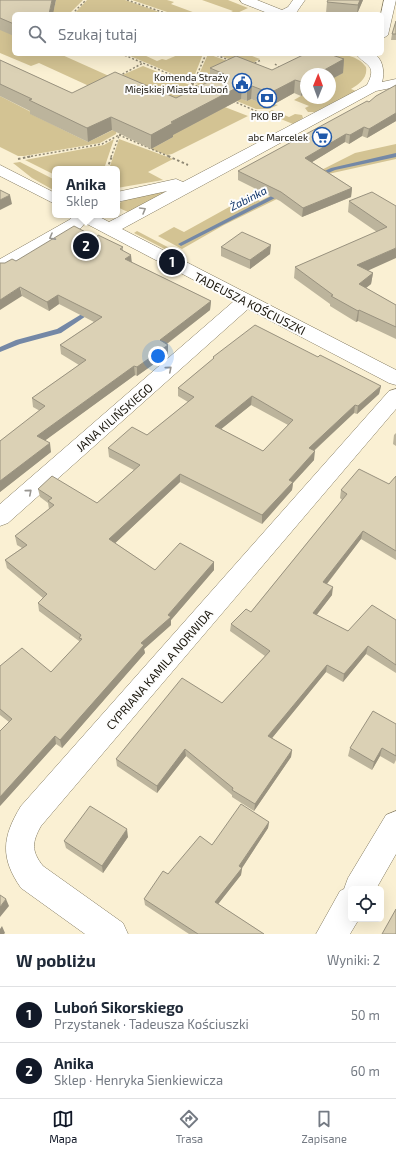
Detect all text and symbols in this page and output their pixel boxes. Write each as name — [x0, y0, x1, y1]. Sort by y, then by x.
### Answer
search box — [12, 12, 384, 56]
icon: search — [26, 23, 48, 45]
text: Szukaj tutaj — [58, 25, 137, 43]
north arrow — [300, 68, 336, 104]
place label: Komenda Straży Miejskiej Miasta Luboń — [125, 71, 229, 95]
public building icon: Komenda Straży Miejskiej Miasta Luboń — [231, 72, 253, 94]
bank icon: PKO BP — [256, 87, 278, 109]
place label: PKO BP — [251, 110, 283, 122]
supermarket icon: abc Marcelek — [311, 126, 333, 148]
place label: abc Marcelek — [248, 131, 308, 143]
popup — [52, 166, 120, 218]
text: Anika — [66, 175, 106, 193]
water label: Żabinka — [227, 183, 269, 213]
text: Sklep — [66, 193, 98, 209]
one-way arrow — [139, 207, 146, 214]
pin: 2 — [73, 231, 99, 261]
one-way arrow — [49, 233, 56, 240]
pin: 1 — [159, 247, 185, 277]
street label: TADEUSZA KOŚCIUSZKI — [192, 269, 308, 337]
your location — [148, 346, 168, 366]
one-way arrow — [164, 366, 172, 373]
street label: JANA KILIŃSKIEGO — [73, 380, 155, 454]
one-way arrow — [25, 489, 32, 496]
street label: CYPRIANA KAMILA NORWIDA — [103, 605, 216, 732]
map controls — [348, 886, 384, 922]
button: locate — [348, 886, 384, 922]
text: W pobliżu — [16, 950, 96, 970]
text: Wyniki: 2 — [327, 952, 380, 968]
text: Luboń Sikorskiego — [54, 998, 184, 1016]
text: 1 — [26, 1007, 32, 1023]
text: 50 m — [351, 1007, 380, 1023]
text: Przystanek · Tadeusza Kościuszki — [54, 1016, 249, 1032]
text: Anika — [54, 1054, 94, 1072]
text: 2 — [25, 1063, 33, 1079]
text: 60 m — [350, 1063, 380, 1079]
text: Sklep · Henryka Sienkiewicza — [54, 1072, 223, 1088]
tab: Mapa — [49, 1108, 77, 1145]
tab: Trasa — [176, 1108, 203, 1145]
tab: Zapisane — [302, 1108, 347, 1145]

